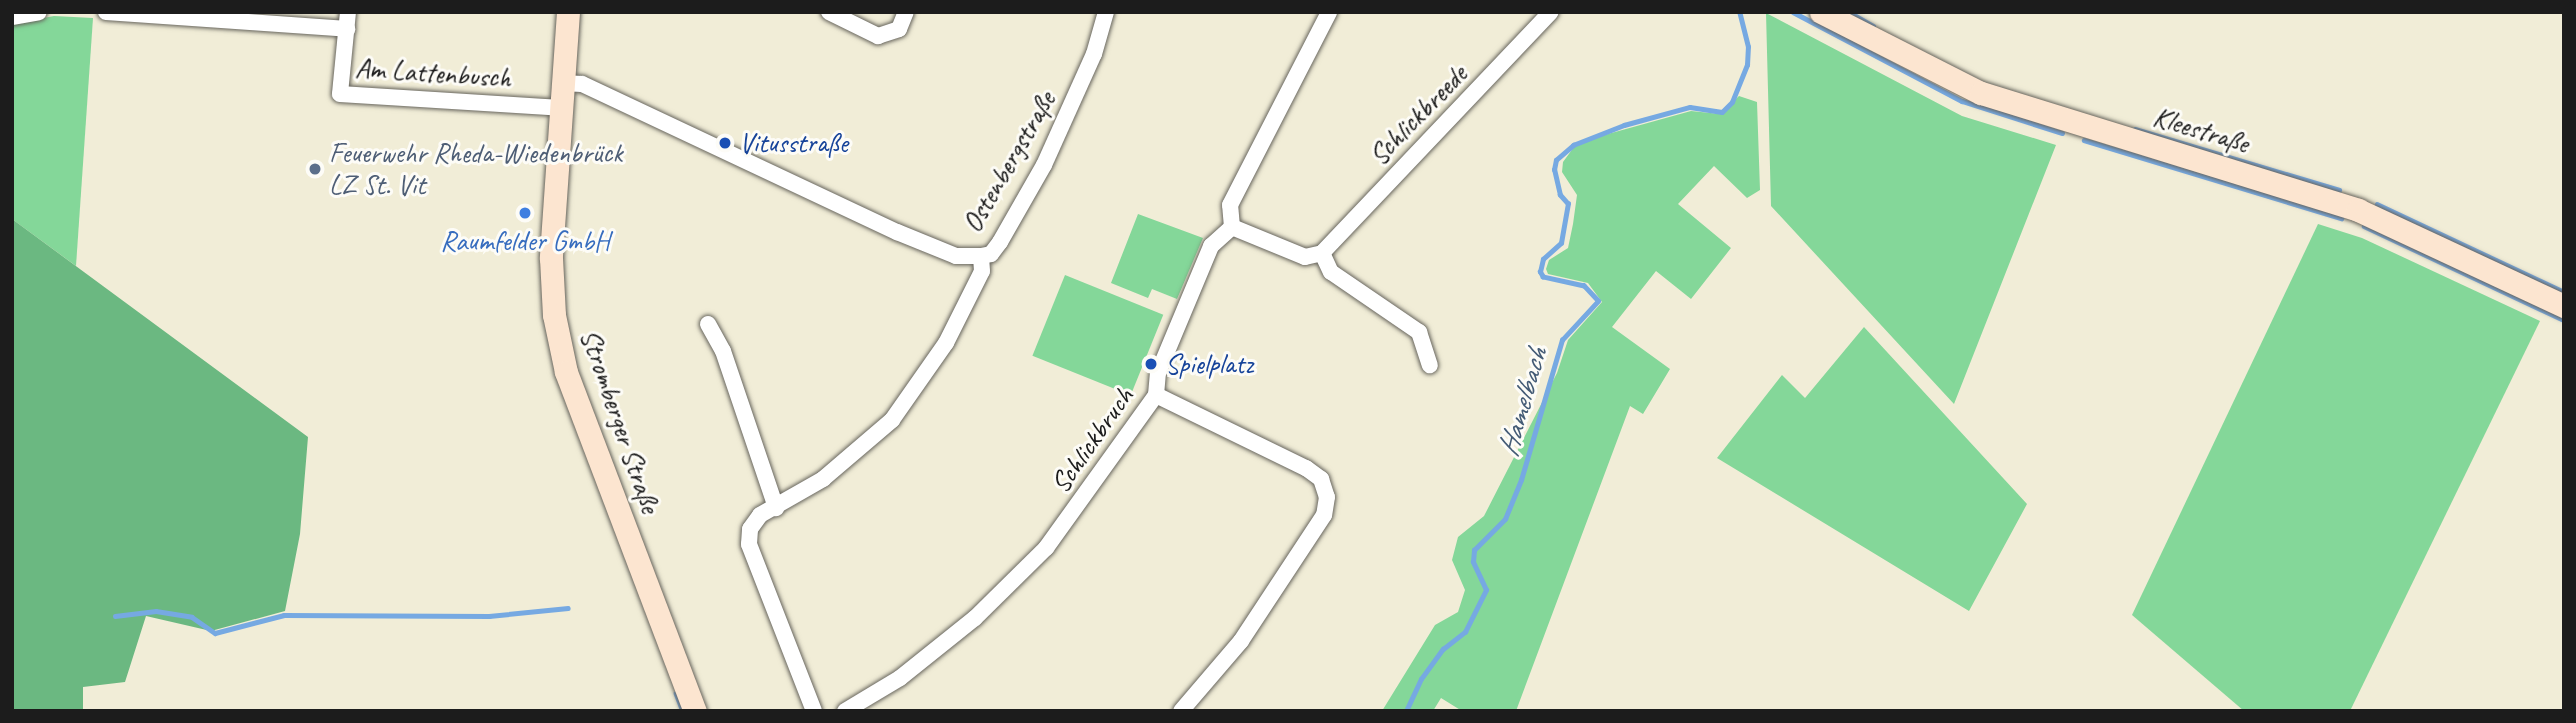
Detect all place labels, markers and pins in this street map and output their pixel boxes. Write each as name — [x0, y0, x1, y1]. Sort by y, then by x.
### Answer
place label: Vitusstraße — [739, 126, 848, 160]
marker: Vitusstraße — [717, 135, 733, 151]
place label: Feuerwehr Rheda-Wiedenbrück LZ St. Vit — [329, 136, 622, 202]
marker: Feuerwehr Rheda-Wiedenbrück LZ St. Vit — [307, 161, 323, 177]
marker: Raumfelder GmbH — [517, 205, 533, 221]
place label: Raumfelder GmbH — [440, 224, 610, 258]
place label: Spielplatz — [1165, 347, 1253, 381]
marker: Spielplatz — [1143, 356, 1159, 372]

